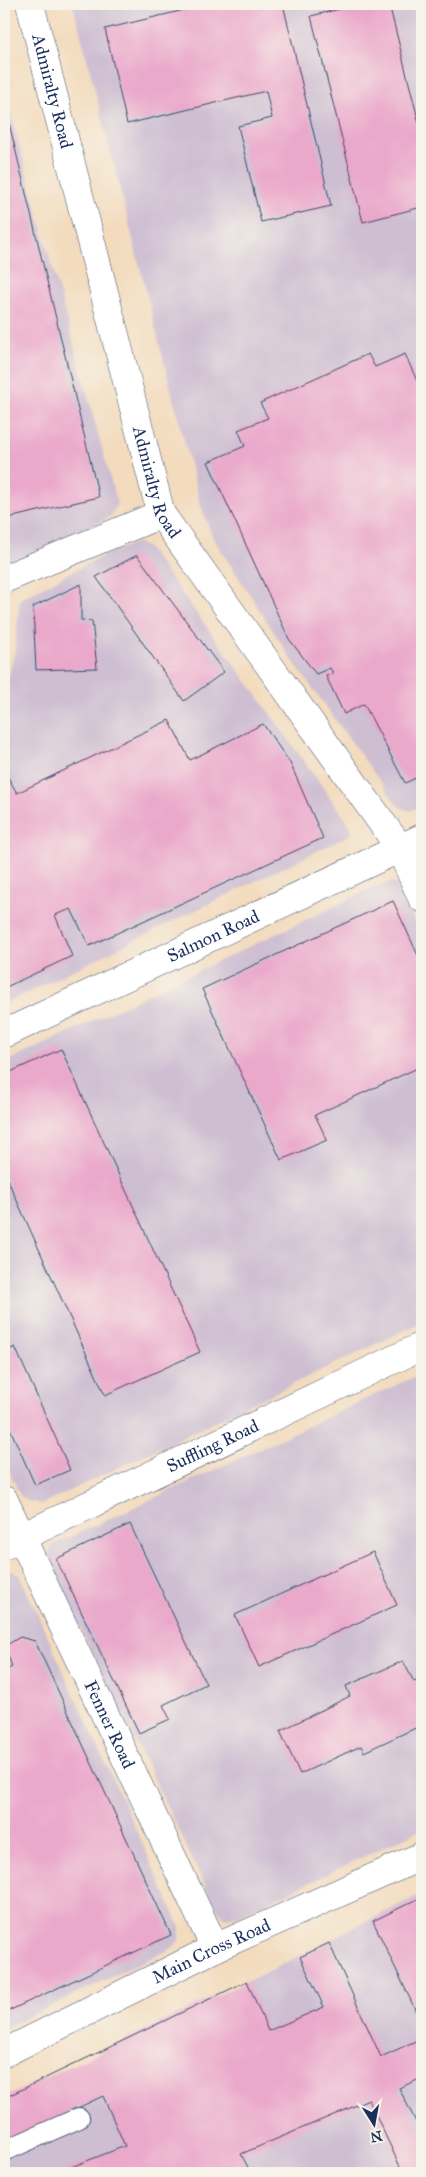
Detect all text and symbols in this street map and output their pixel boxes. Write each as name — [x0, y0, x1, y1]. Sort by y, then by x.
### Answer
street label: Admiralty Road — [27, 31, 78, 151]
street label: Admiralty Road — [128, 423, 186, 542]
street label: Salmon Road — [164, 905, 263, 967]
street label: Suffling Road — [163, 1415, 262, 1477]
street label: Fenner Road — [80, 1677, 140, 1772]
street label: Main Cross Road — [148, 1914, 274, 1989]
north arrow — [348, 2100, 398, 2150]
text: N — [369, 2127, 384, 2146]

